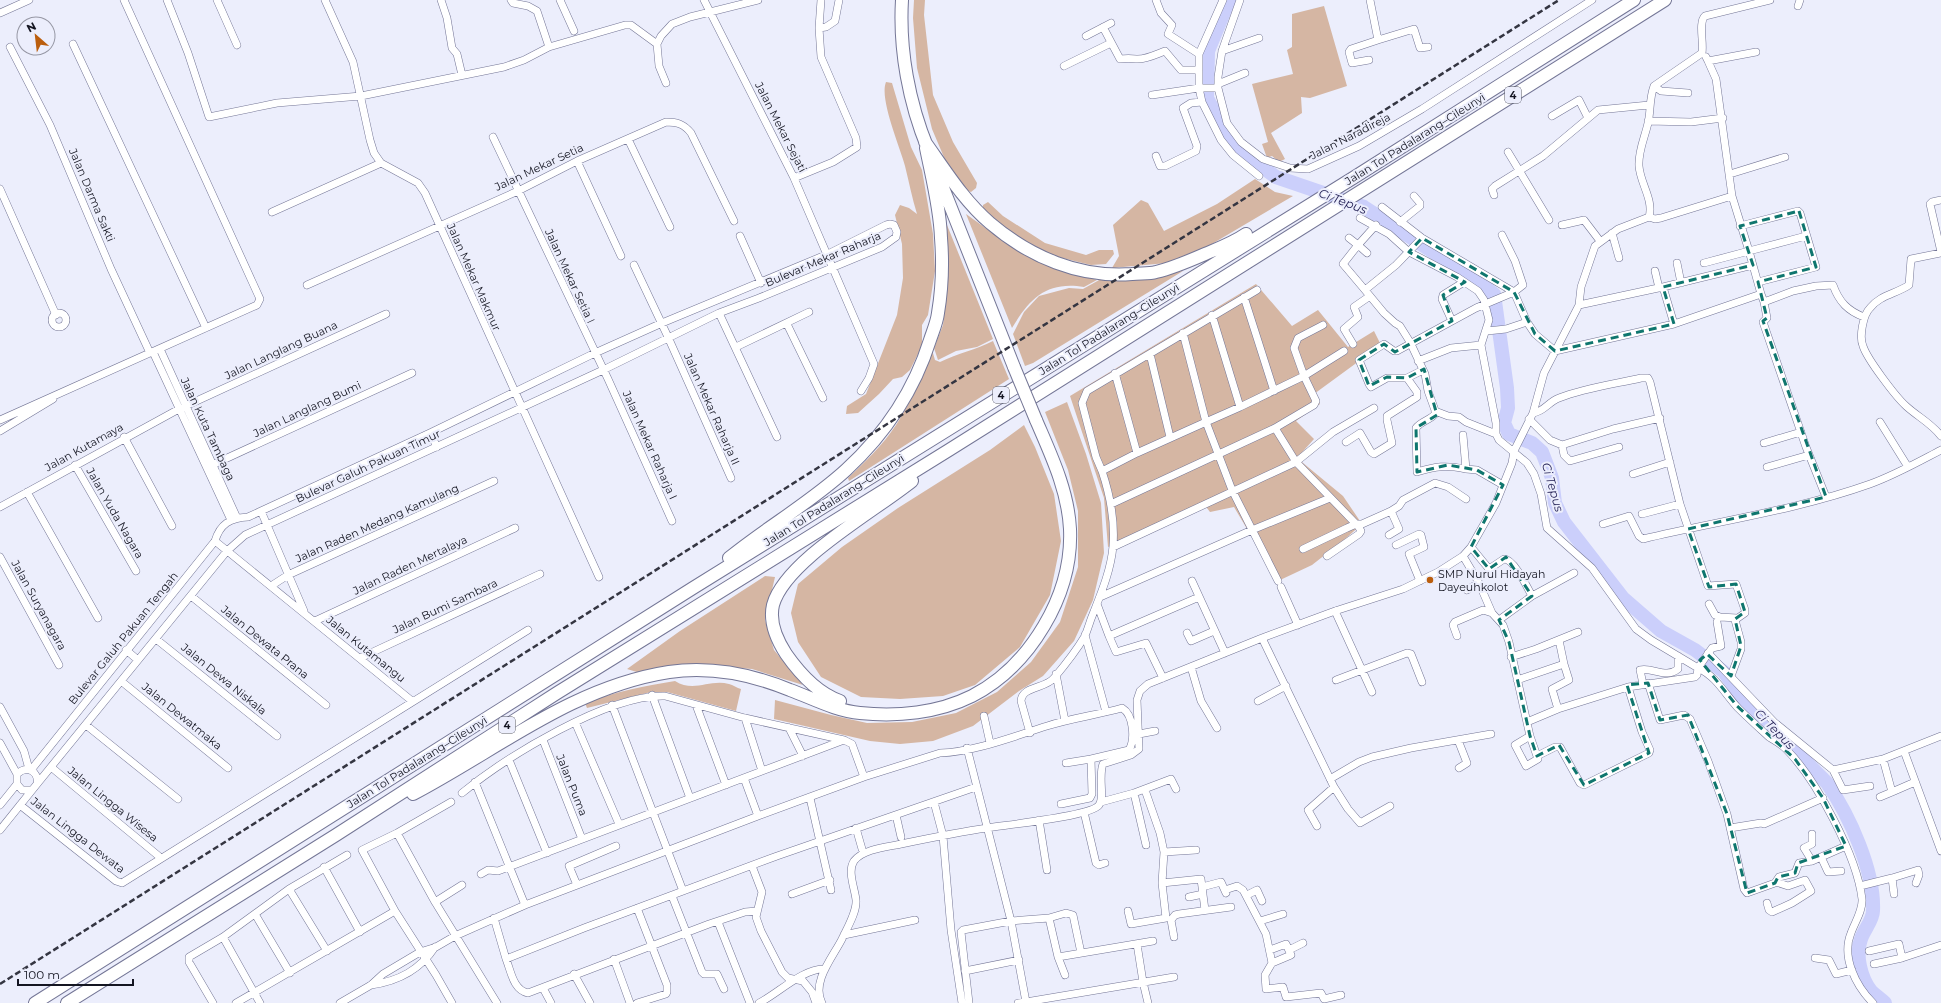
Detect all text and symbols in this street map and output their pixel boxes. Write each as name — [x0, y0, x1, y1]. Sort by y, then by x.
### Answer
north arrow — [16, 16, 56, 56]
text: N — [24, 19, 39, 35]
street label: Jalan Mekar Sejati — [752, 79, 810, 175]
road number: 4 — [1505, 87, 1521, 103]
street label: Jalan Tol Padalarang–Cileunyi — [1341, 90, 1488, 189]
street label: Jalan Naradireja — [1307, 110, 1393, 163]
street label: Jalan Mekar Setia — [491, 140, 586, 194]
street label: Jalan Darma Sakti — [66, 145, 118, 244]
water label: Ci Tepus — [1317, 185, 1369, 217]
street label: Jalan Mekar Makmur — [444, 220, 504, 333]
street label: Jalan Mekar Setia I — [542, 226, 598, 325]
street label: Bulevar Mekar Raharja — [763, 228, 883, 290]
street label: Jalan Tol Padalarang–Cileunyi — [1035, 280, 1182, 379]
street label: Jalan Langlang Buana — [221, 318, 340, 383]
street label: Jalan Mekar Raharja II — [681, 350, 743, 467]
street label: Jalan Kuta Tambaga — [177, 374, 238, 483]
street label: Jalan Langlang Bumi — [250, 378, 363, 441]
road number: 4 — [993, 387, 1009, 403]
street label: Jalan Mekar Raharja I — [619, 388, 680, 502]
street label: Jalan Kutamaya — [41, 420, 126, 475]
street label: Bulevar Galuh Pakuan Timur — [293, 426, 443, 506]
street label: Jalan Tol Padalarang–Cileunyi — [760, 451, 907, 550]
water label: Ci Tepus — [1539, 461, 1567, 513]
street label: Jalan Yuda Nagara — [83, 464, 147, 561]
street label: Jalan Raden Medang Kamulang — [292, 481, 461, 566]
street label: Jalan Raden Mertalaya — [350, 532, 469, 598]
street label: Jalan Suryanagara — [8, 557, 70, 653]
place label: SMP Nurul Hidayah Dayeuhkolot — [1438, 567, 1545, 594]
street label: Bulevar Galuh Pakuan Tengah — [65, 569, 181, 707]
marker: SMP Nurul Hidayah Dayeuhkolot — [1425, 575, 1435, 585]
street label: Jalan Bumi Sambara — [389, 576, 500, 637]
street label: Jalan Dewata Prana — [217, 602, 312, 682]
street label: Jalan Kutamangu — [323, 612, 409, 685]
street label: Jalan Dewa Niskala — [178, 640, 270, 718]
street label: Jalan Dewatmaka — [138, 679, 225, 753]
water label: Ci Tepus — [1752, 706, 1798, 752]
street label: Jalan Tol Padalarang–Cileunyi — [343, 713, 490, 812]
road number: 4 — [499, 717, 515, 733]
street label: Jalan Puma — [553, 751, 591, 818]
street label: Jalan Lingga Wisesa — [64, 763, 161, 845]
street label: Jalan Lingga Dewata — [27, 793, 128, 876]
scale bar — [18, 961, 133, 987]
text: 100 m — [24, 967, 60, 982]

